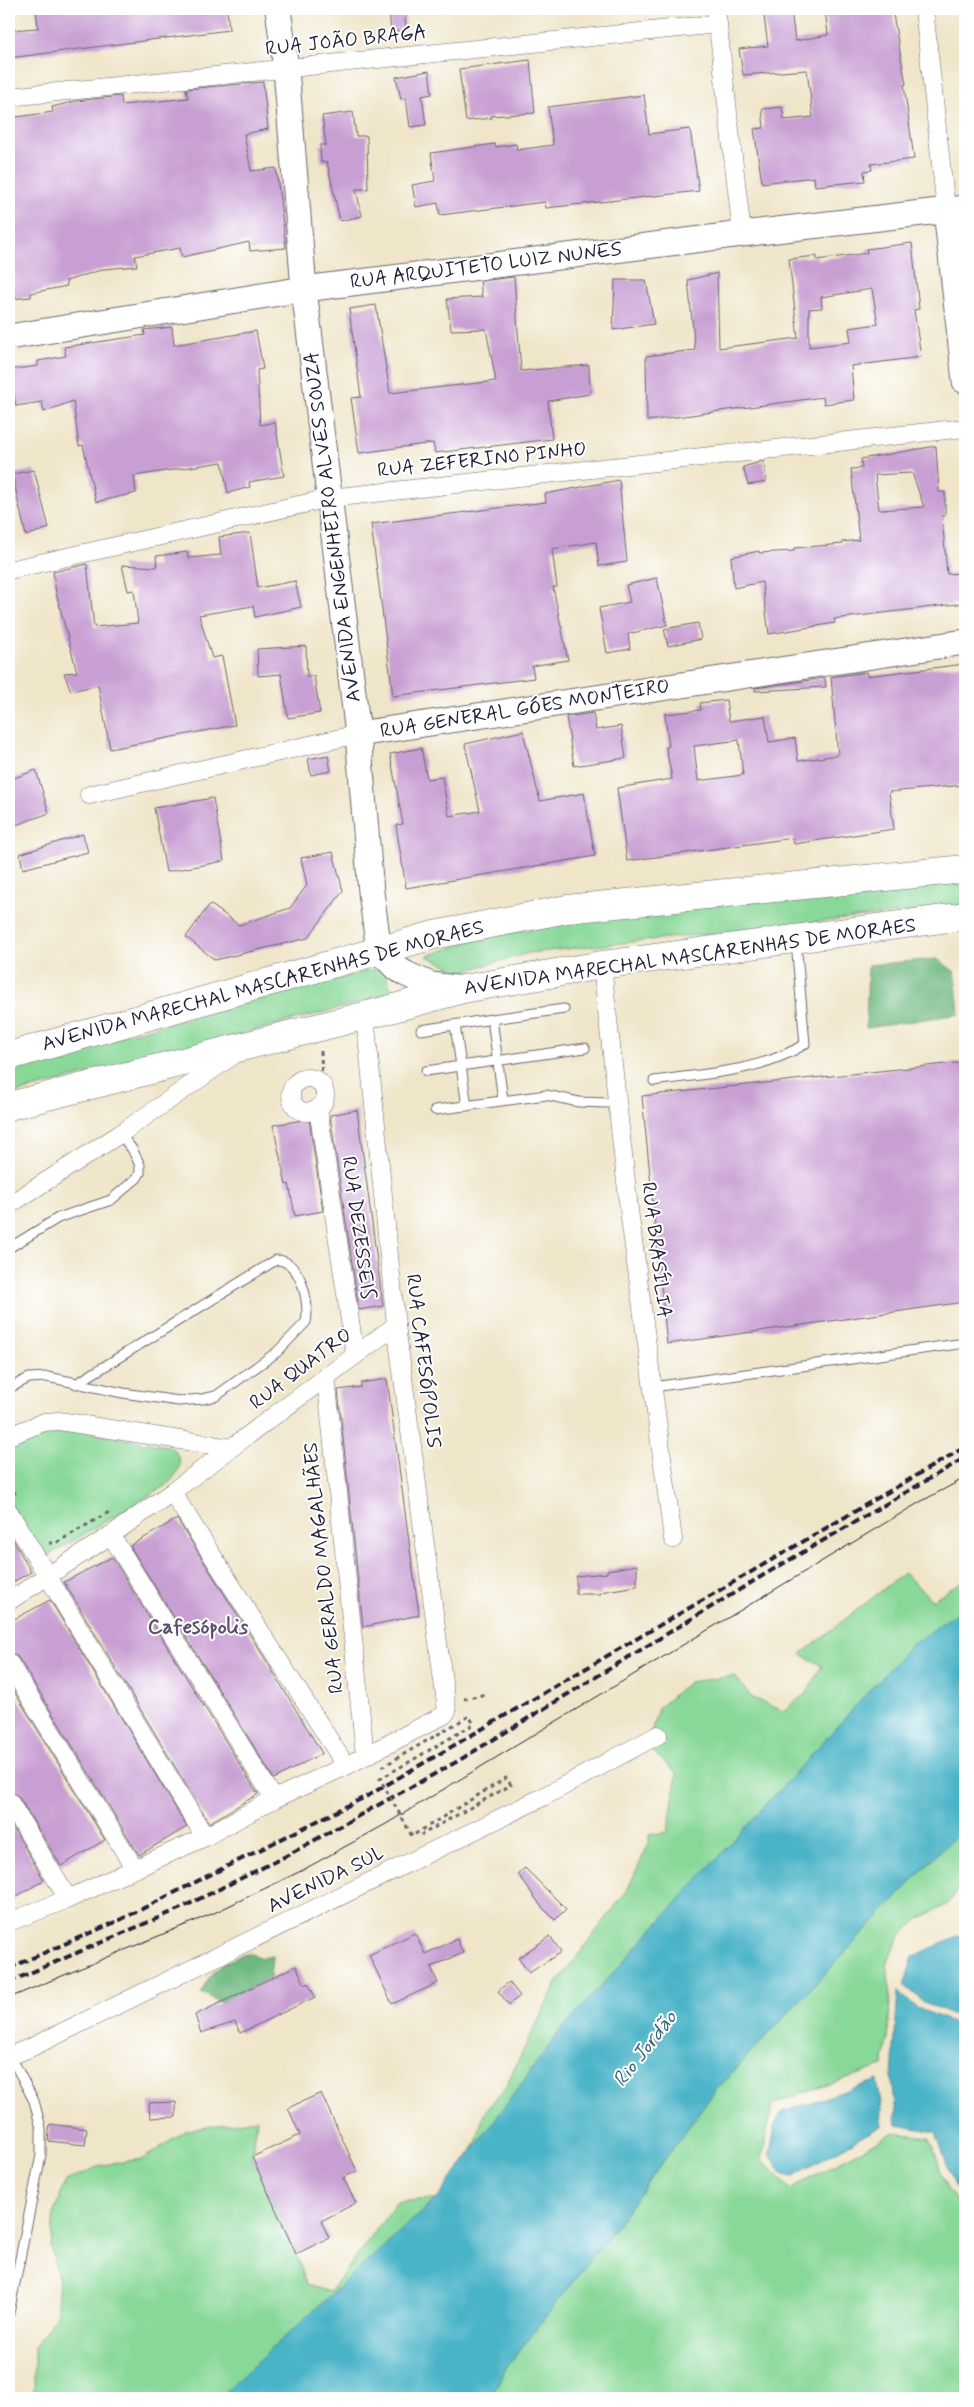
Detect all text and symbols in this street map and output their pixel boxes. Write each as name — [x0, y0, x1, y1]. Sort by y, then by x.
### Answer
street label: RUA JOÃO BRAGA — [264, 19, 428, 63]
street label: RUA ARQUITETO LUIZ NUNES — [349, 236, 623, 296]
street label: AVENIDA ENGENHEIRO ALVES SOUZA — [298, 350, 368, 704]
street label: RUA ZEFERINO PINHO — [376, 436, 588, 484]
street label: RUA GENERAL GÓES MONTEIRO — [378, 673, 672, 745]
street label: AVENIDA MARECHAL MASCARENHAS DE MORAES — [462, 912, 918, 1002]
street label: AVENIDA MARECHAL MASCARENHAS DE MORAES — [39, 914, 487, 1058]
street label: RUA DEZESSEIS — [335, 1155, 381, 1301]
street label: RUA BRASÍLIA — [634, 1180, 678, 1320]
street label: RUA CAFESÓPOLIS — [399, 1272, 447, 1450]
street label: RUA QUATRO — [244, 1322, 358, 1416]
street label: RUA GERALDO MAGALHÃES — [297, 1441, 351, 1695]
district label: Cafesópolis — [148, 1613, 249, 1641]
street label: AVENIDA SUL — [263, 1840, 389, 1920]
water label: Rio Jordão — [606, 2004, 684, 2093]

